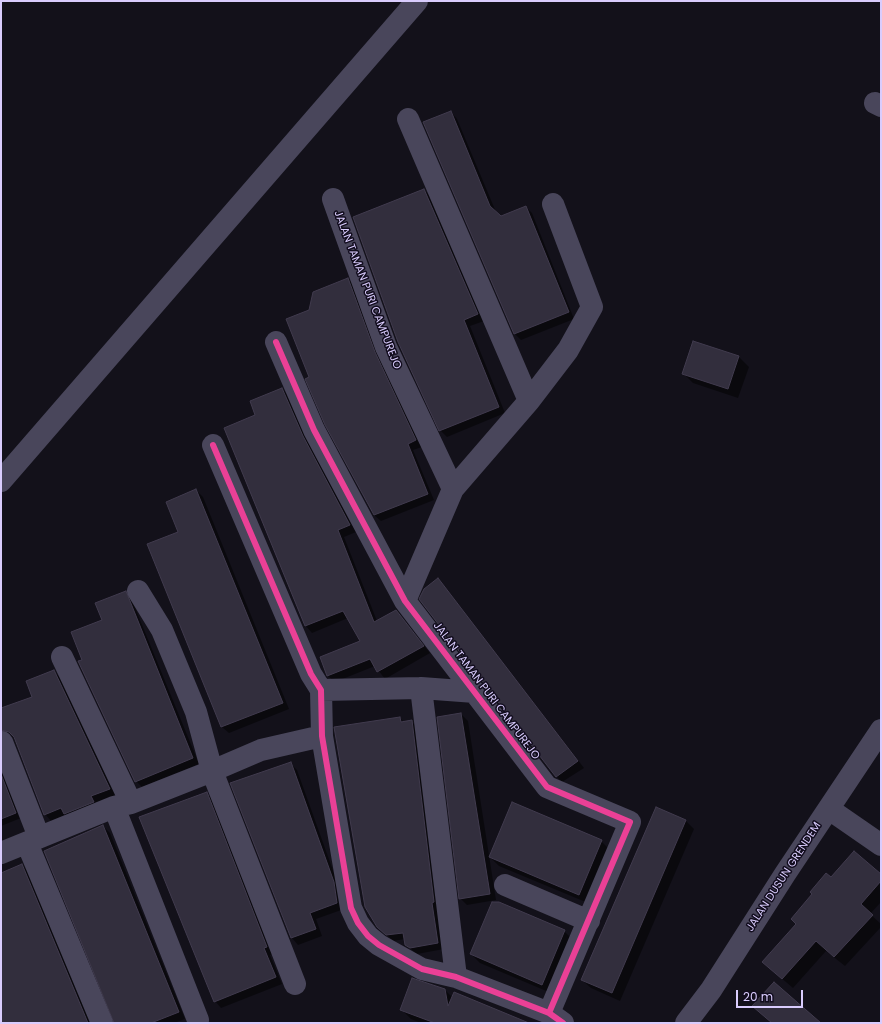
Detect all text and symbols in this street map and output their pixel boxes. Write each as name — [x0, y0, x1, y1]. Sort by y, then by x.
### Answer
street label: JALAN TAMAN PURI CAMPUREJO — [331, 209, 403, 371]
street label: JALAN TAMAN PURI CAMPUREJO — [430, 620, 542, 762]
street label: JALAN DUSUN GRENDEM — [744, 820, 824, 934]
scale bar — [738, 982, 805, 1008]
text: 20 m — [743, 988, 773, 1005]

